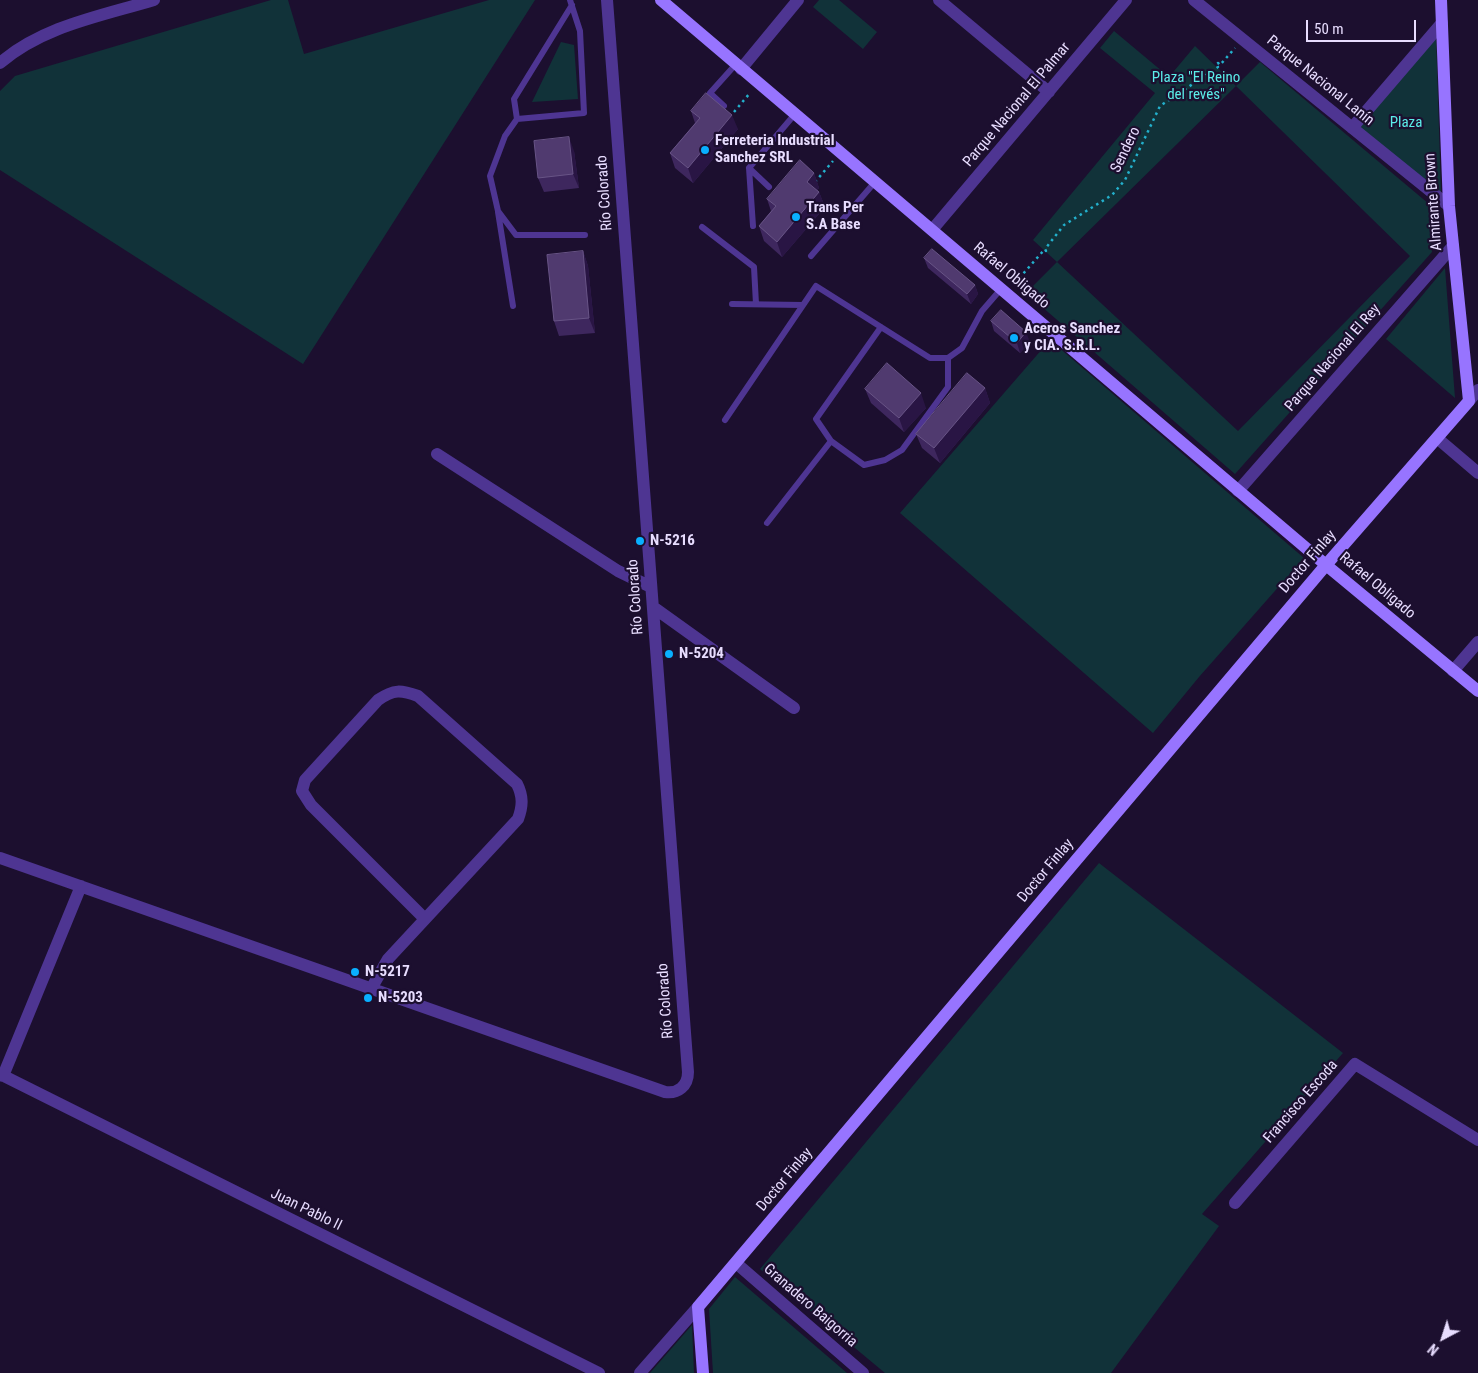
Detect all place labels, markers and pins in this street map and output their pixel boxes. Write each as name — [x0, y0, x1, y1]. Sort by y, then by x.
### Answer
place label: Ferreteria Industrial Sanchez SRL — [715, 132, 834, 167]
marker: Ferreteria Industrial Sanchez SRL — [699, 144, 711, 156]
place label: Trans Per S.A Base — [806, 199, 864, 234]
marker: Trans Per S.A Base — [790, 211, 802, 223]
place label: Aceros Sanchez y CIA. S.R.L. — [1024, 320, 1120, 355]
marker: Aceros Sanchez y CIA. S.R.L. — [1008, 332, 1020, 344]
place label: N-5216 — [650, 532, 695, 550]
marker: N-5216 — [634, 535, 646, 547]
place label: N-5204 — [679, 645, 724, 663]
marker: N-5204 — [663, 648, 675, 660]
place label: N-5217 — [365, 963, 410, 981]
marker: N-5217 — [349, 966, 361, 978]
place label: N-5203 — [378, 989, 423, 1007]
marker: N-5203 — [362, 992, 374, 1004]

